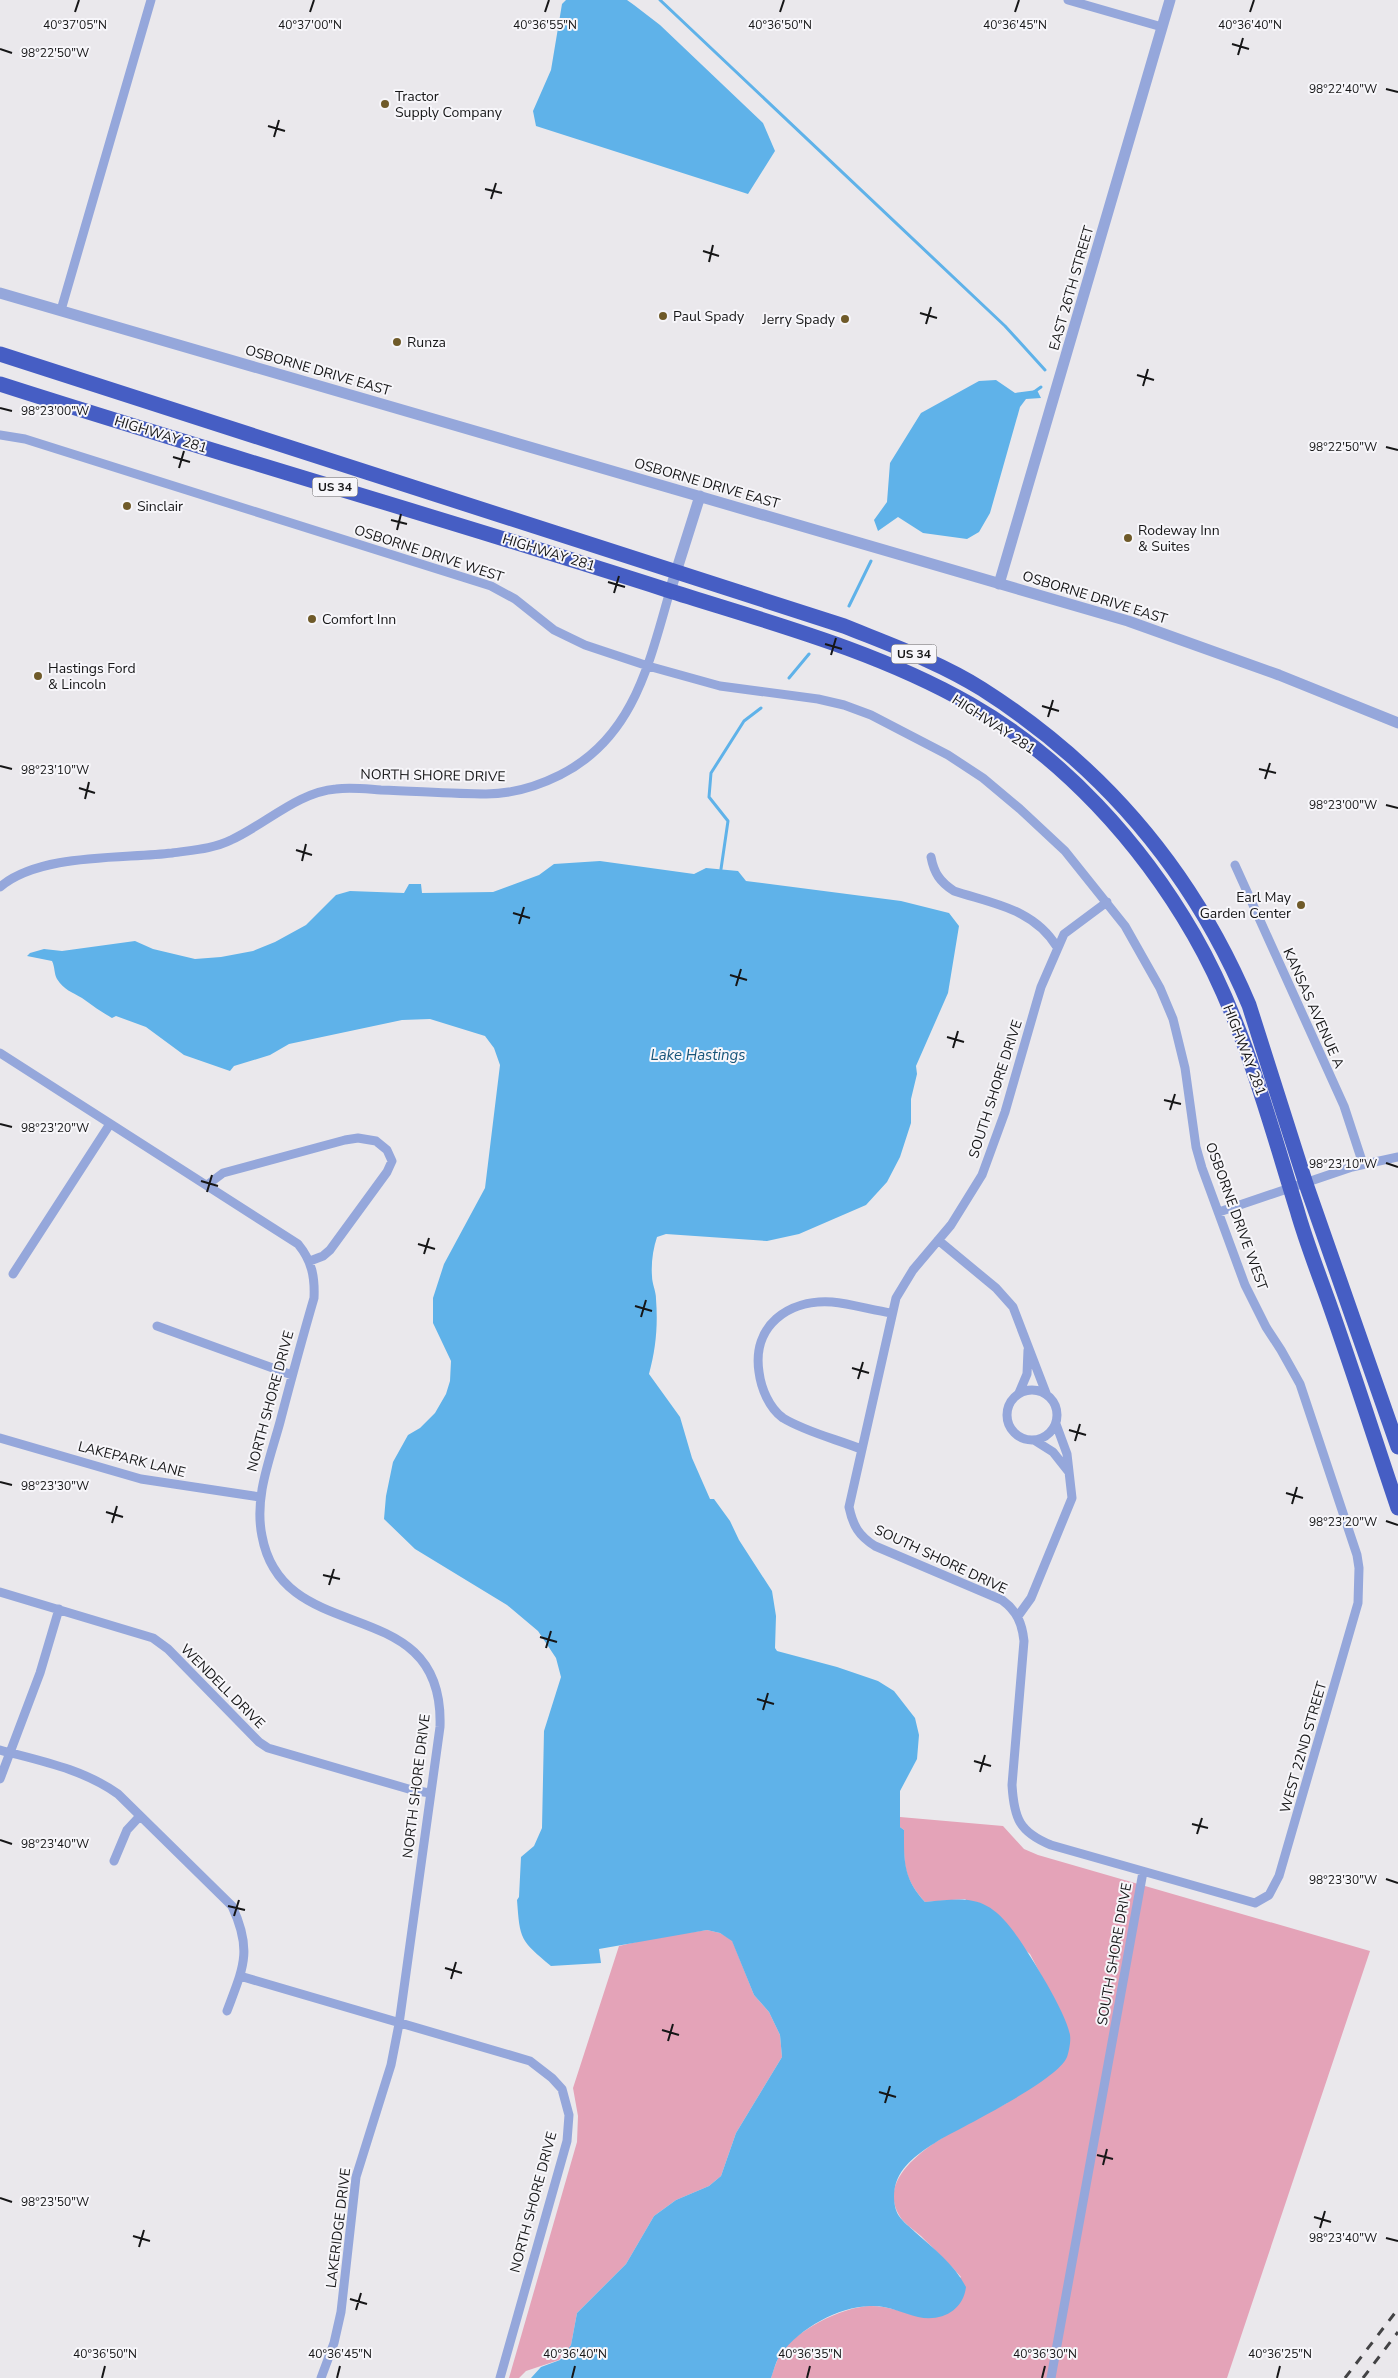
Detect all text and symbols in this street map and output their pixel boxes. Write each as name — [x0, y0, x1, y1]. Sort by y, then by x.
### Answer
text: 40°37'05"N — [43, 17, 107, 33]
text: 40°37'00"N — [278, 17, 342, 33]
text: 40°36'55"N — [513, 17, 577, 33]
text: 40°36'50"N — [748, 17, 812, 33]
text: 40°36'45"N — [983, 17, 1047, 33]
text: 40°36'40"N — [1218, 17, 1282, 33]
text: 98°22'50"W — [21, 45, 89, 61]
text: 98°22'40"W — [1309, 81, 1377, 97]
place label: Tractor Supply Company — [395, 87, 503, 122]
marker: Tractor Supply Company — [379, 98, 391, 110]
street label: EAST 26TH STREET — [1045, 223, 1099, 353]
place label: Paul Spady — [673, 307, 745, 326]
marker: Paul Spady — [657, 310, 669, 322]
place label: Jerry Spady — [761, 310, 836, 329]
marker: Jerry Spady — [839, 313, 851, 325]
place label: Runza — [407, 333, 446, 352]
marker: Runza — [391, 336, 403, 348]
street label: OSBORNE DRIVE EAST — [243, 341, 393, 401]
text: 98°23'00"W — [21, 403, 89, 419]
street label: HIGHWAY 281 — [112, 411, 210, 458]
text: 98°22'50"W — [1309, 439, 1377, 455]
street label: OSBORNE DRIVE EAST — [632, 454, 782, 514]
road number: US 34 — [312, 478, 358, 497]
place label: Sinclair — [137, 497, 183, 516]
marker: Sinclair — [121, 500, 133, 512]
street label: OSBORNE DRIVE WEST — [352, 520, 507, 587]
place label: Rodeway Inn & Suites — [1138, 521, 1220, 556]
street label: HIGHWAY 281 — [500, 529, 598, 576]
marker: Rodeway Inn & Suites — [1122, 532, 1134, 544]
street label: OSBORNE DRIVE EAST — [1020, 566, 1170, 629]
place label: Comfort Inn — [322, 610, 396, 629]
marker: Comfort Inn — [306, 613, 318, 625]
road number: US 34 — [892, 644, 936, 664]
place label: Hastings Ford & Lincoln — [48, 659, 136, 694]
marker: Hastings Ford & Lincoln — [32, 670, 44, 682]
street label: HIGHWAY 281 — [948, 690, 1039, 759]
text: 98°23'10"W — [21, 762, 89, 778]
street label: NORTH SHORE DRIVE — [360, 765, 506, 786]
text: 98°23'00"W — [1309, 797, 1377, 813]
place label: Earl May Garden Center — [1200, 888, 1292, 923]
marker: Earl May Garden Center — [1295, 899, 1307, 911]
street label: KANSAS AVENUE A — [1279, 945, 1349, 1071]
street label: HIGHWAY 281 — [1218, 1002, 1271, 1098]
street label: SOUTH SHORE DRIVE — [964, 1018, 1027, 1161]
water label: Lake Hastings — [650, 1045, 746, 1065]
text: 98°23'20"W — [21, 1120, 89, 1136]
street label: OSBORNE DRIVE WEST — [1201, 1140, 1272, 1293]
text: 98°23'10"W — [1309, 1156, 1377, 1172]
street label: NORTH SHORE DRIVE — [243, 1329, 298, 1474]
street label: LAKEPARK LANE — [76, 1437, 188, 1482]
text: 98°23'30"W — [21, 1478, 89, 1494]
text: 98°23'20"W — [1309, 1514, 1377, 1530]
street label: SOUTH SHORE DRIVE — [871, 1520, 1010, 1599]
street label: WENDELL DRIVE — [176, 1640, 269, 1733]
street label: WEST 22ND STREET — [1276, 1679, 1331, 1815]
street label: NORTH SHORE DRIVE — [398, 1713, 435, 1859]
text: 98°23'40"W — [21, 1836, 89, 1852]
text: 98°23'30"W — [1309, 1872, 1377, 1888]
street label: SOUTH SHORE DRIVE — [1093, 1881, 1136, 2027]
street label: NORTH SHORE DRIVE — [506, 2130, 561, 2275]
street label: LAKERIDGE DRIVE — [322, 2167, 355, 2289]
text: 98°23'50"W — [21, 2194, 89, 2210]
text: 98°23'40"W — [1309, 2230, 1377, 2246]
text: 40°36'50"N — [73, 2346, 137, 2362]
text: 40°36'45"N — [308, 2346, 372, 2362]
text: 40°36'40"N — [543, 2346, 607, 2362]
text: 40°36'35"N — [778, 2346, 842, 2362]
text: 40°36'30"N — [1013, 2346, 1077, 2362]
text: 40°36'25"N — [1248, 2346, 1312, 2362]

